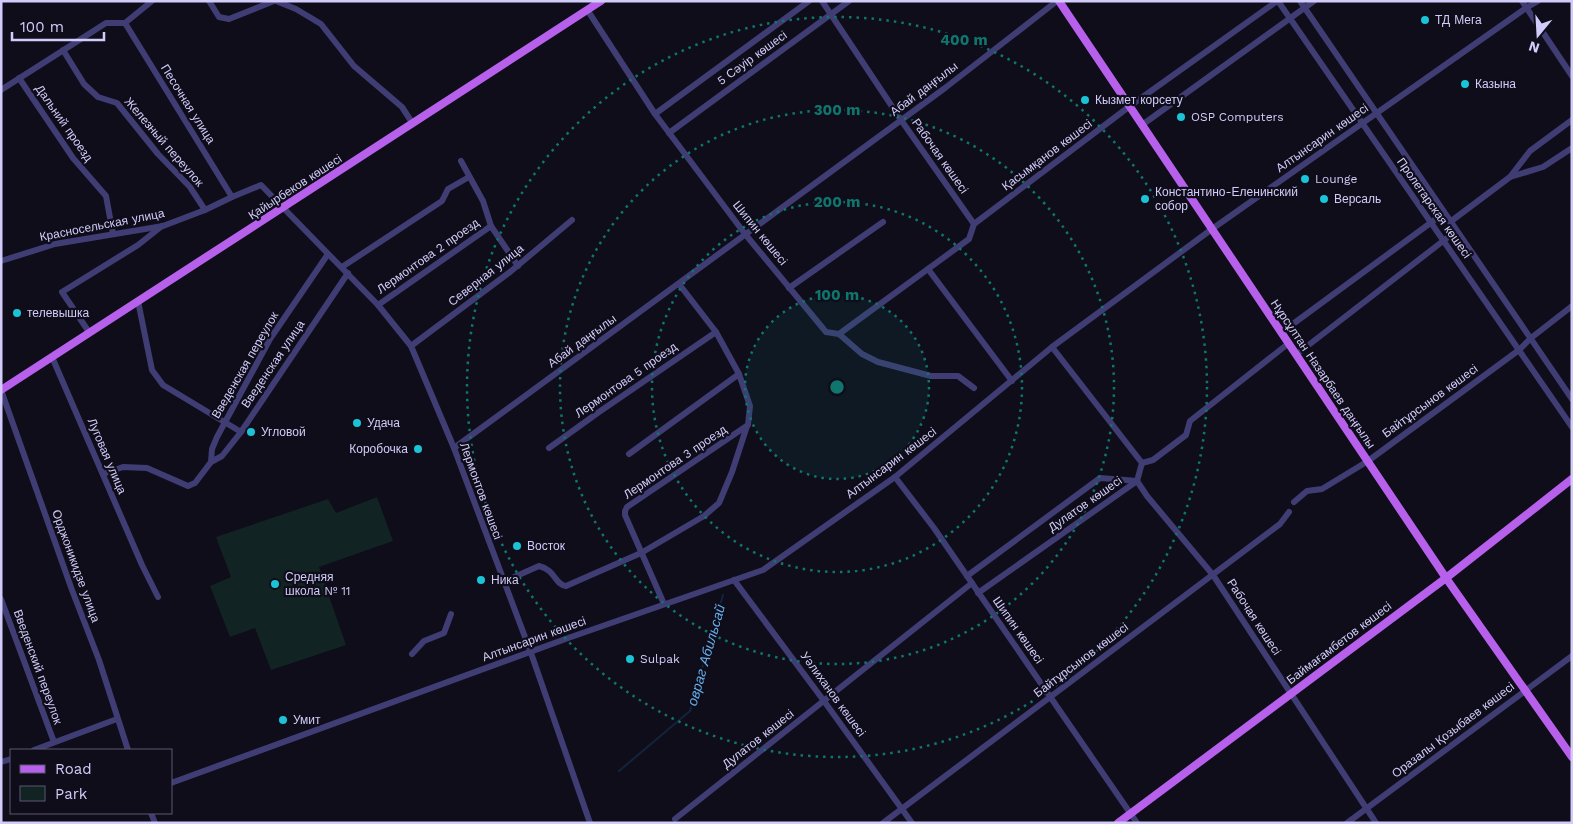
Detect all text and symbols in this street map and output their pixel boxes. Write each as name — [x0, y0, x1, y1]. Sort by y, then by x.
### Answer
scale bar — [12, 10, 105, 42]
north arrow — [1513, 10, 1563, 60]
place label: ТД Мега — [1435, 13, 1482, 27]
marker: ТД Мега — [1419, 14, 1431, 26]
text: 100 m — [20, 18, 64, 36]
street label: 5 Сәуір көшесі — [714, 28, 790, 88]
text: 400 m — [940, 31, 988, 49]
text: N — [1527, 38, 1541, 57]
street label: Абай даңғылы — [887, 59, 961, 119]
street label: Песочная улица — [158, 62, 218, 147]
place label: Казына — [1475, 77, 1516, 91]
marker: Казына — [1459, 78, 1471, 90]
street label: Дальний проезд — [32, 82, 96, 164]
place label: Кызмет корсету — [1095, 93, 1183, 107]
marker: Кызмет корсету — [1079, 94, 1091, 106]
street label: Железный переулок — [122, 95, 207, 190]
text: 300 m — [814, 101, 860, 119]
street label: Алтынсарин көшесі — [1273, 101, 1371, 175]
place label: OSP Computers — [1191, 110, 1284, 124]
marker: OSP Computers — [1175, 111, 1187, 123]
street label: Рабочая көшесі — [909, 116, 971, 196]
street label: Қасымқанов көшесі — [999, 117, 1095, 193]
street label: Қайырбеков көшесі — [246, 152, 344, 222]
street label: Пролетарская көшесі — [1394, 155, 1474, 261]
place label: Lounge — [1315, 172, 1357, 186]
marker: Lounge — [1299, 173, 1311, 185]
place label: Константино-Еленинский собор — [1155, 185, 1298, 213]
place label: Версаль — [1334, 192, 1381, 206]
text: 200 m — [814, 193, 860, 211]
marker: Константино-Еленинский собор — [1139, 193, 1151, 205]
marker: Версаль — [1318, 193, 1330, 205]
street label: Шипин көшесі — [730, 198, 790, 268]
street label: Красносельская улица — [38, 206, 166, 244]
street label: Лермонтова 2 проезд — [374, 215, 482, 297]
street label: Северная улица — [446, 241, 527, 309]
text: 100 m — [815, 286, 859, 304]
street label: Нұрсұлтан Назарбаев даңғылы — [1268, 297, 1378, 451]
place label: телевышка — [27, 306, 89, 320]
marker: телевышка — [11, 307, 23, 319]
street label: Введенская переулок — [209, 308, 282, 421]
street label: Абай даңғылы — [545, 312, 619, 370]
street label: Введенская улица — [238, 317, 308, 410]
street label: Лермонтова 5 проезд — [572, 339, 680, 421]
street label: Байтұрсынов көшесі — [1379, 362, 1481, 440]
centre of rings — [828, 378, 846, 396]
street label: Луговая улица — [85, 416, 129, 496]
place label: Удача — [367, 416, 400, 430]
marker: Удача — [351, 417, 363, 429]
street label: Лермонтова 3 проезд — [621, 422, 729, 502]
street label: Алтынсарин көшесі — [843, 424, 939, 502]
place label: Угловой — [261, 425, 306, 439]
marker: Угловой — [245, 426, 257, 438]
street label: Лермонтов көшесі — [457, 441, 505, 541]
place label: Коробочка — [349, 442, 408, 456]
marker: Коробочка — [412, 443, 424, 455]
street label: Дулатов көшесі — [1045, 473, 1125, 535]
street label: Орджоникидзе улица — [49, 508, 103, 625]
place label: Восток — [527, 539, 566, 553]
marker: Восток — [511, 540, 523, 552]
place label: Средняя школа № 11 — [285, 570, 351, 598]
place label: Ника — [491, 573, 519, 587]
marker: Ника — [475, 574, 487, 586]
street label: Рабочая көшесі — [1224, 576, 1284, 658]
marker: Средняя школа № 11 — [269, 578, 281, 590]
street label: Шипин көшесі — [990, 594, 1046, 666]
street label: Баймағамбетов көшесі — [1284, 599, 1394, 687]
water label: овраг Абильсай — [684, 602, 728, 708]
street label: Введенский переулок — [11, 608, 66, 727]
street label: Алтынсарин көшесі — [480, 614, 588, 664]
street label: Байтұрсынов көшесі — [1031, 620, 1131, 700]
street label: Уәлиханов көшесі — [798, 649, 868, 739]
place label: Sulpak — [640, 652, 680, 666]
marker: Sulpak — [624, 653, 636, 665]
street label: Оразалы Қозыбаев көшесі — [1389, 679, 1517, 781]
street label: Дулатов көшесі — [719, 707, 797, 771]
place label: Умит — [293, 713, 321, 727]
marker: Умит — [277, 714, 289, 726]
legend — [10, 749, 172, 814]
text: Road — [55, 760, 92, 778]
text: Park — [55, 785, 88, 803]

